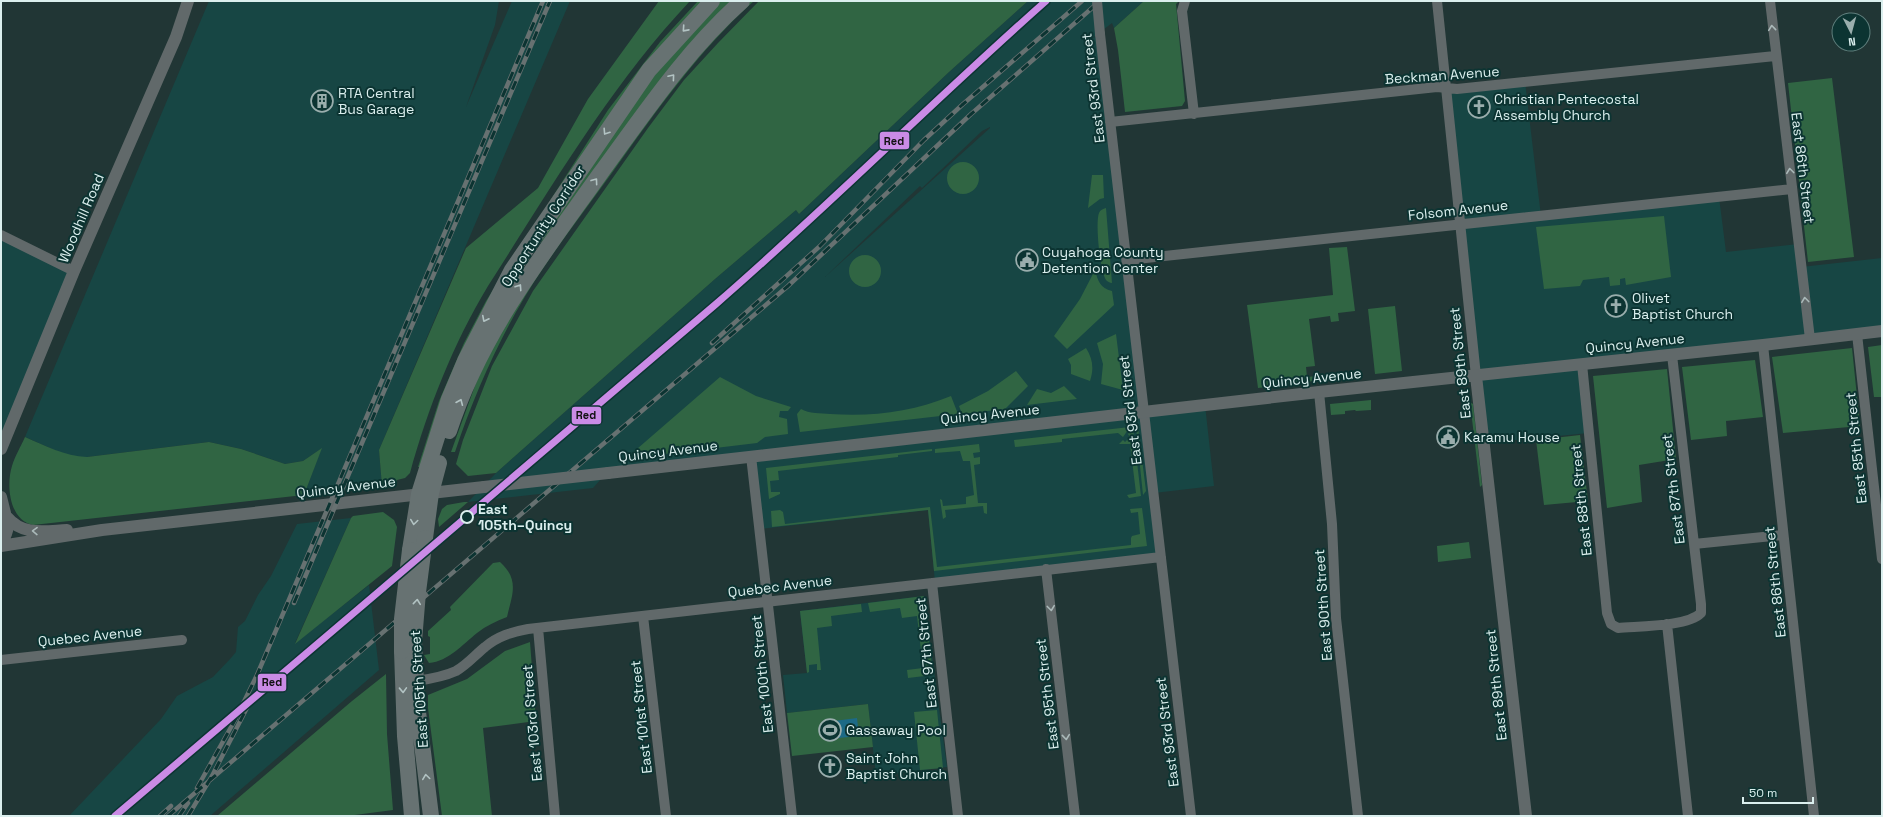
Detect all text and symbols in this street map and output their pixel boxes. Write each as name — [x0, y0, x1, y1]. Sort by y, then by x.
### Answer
north arrow — [1831, 12, 1871, 52]
one-way arrow — [682, 24, 689, 32]
one-way arrow — [1768, 25, 1777, 31]
street label: East 93rd Street — [1077, 32, 1109, 144]
text: N — [1848, 35, 1856, 49]
street label: Beckman Avenue — [1384, 62, 1500, 88]
one-way arrow — [667, 74, 674, 81]
place label: RTA Central Bus Garage — [338, 84, 415, 118]
building icon: RTA Central Bus Garage — [309, 88, 335, 114]
place label: Christian Pentecostal Assembly Church — [1494, 90, 1639, 124]
church icon: Christian Pentecostal Assembly Church — [1466, 94, 1492, 120]
street label: East 86th Street — [1787, 111, 1819, 225]
one-way arrow — [603, 128, 610, 135]
line badge: Red — [879, 131, 910, 150]
text: Red — [884, 134, 904, 148]
street label: Opportunity Corridor — [497, 162, 589, 290]
one-way arrow — [1786, 168, 1795, 174]
street label: Woodhill Road — [54, 171, 108, 265]
one-way arrow — [590, 179, 597, 186]
street label: Folsom Avenue — [1407, 196, 1509, 224]
place label: Cuyahoga County Detention Center — [1042, 243, 1164, 277]
public building icon: Cuyahoga County Detention Center — [1014, 247, 1040, 273]
one-way arrow — [514, 284, 522, 291]
place label: Olivet Baptist Church — [1632, 289, 1733, 323]
church icon: Olivet Baptist Church — [1603, 293, 1629, 319]
one-way arrow — [1801, 297, 1810, 303]
street label: East 89th Street — [1445, 306, 1475, 420]
one-way arrow — [483, 315, 490, 323]
street label: Quincy Avenue — [1584, 329, 1686, 357]
street label: East 93rd Street — [1114, 354, 1146, 466]
street label: Quincy Avenue — [1261, 364, 1363, 392]
street label: East 85th Street — [1841, 392, 1871, 504]
one-way arrow — [455, 399, 463, 407]
street label: Quincy Avenue — [939, 400, 1041, 428]
line badge: Red — [571, 406, 602, 425]
text: Red — [576, 408, 596, 422]
public building icon: Karamu House — [1435, 424, 1461, 450]
place label: Karamu House — [1464, 428, 1560, 446]
street label: East 87th Street — [1657, 433, 1689, 545]
street label: Quincy Avenue — [617, 436, 719, 466]
street label: East 88th Street — [1566, 443, 1596, 557]
street label: Quincy Avenue — [295, 472, 397, 502]
place label: East 105th–Quincy — [478, 500, 572, 534]
marker: East 105th–Quincy — [460, 510, 474, 524]
one-way arrow — [410, 519, 419, 525]
street label: East 86th Street — [1760, 525, 1790, 639]
one-way arrow — [32, 527, 38, 535]
street label: East 90th Street — [1310, 548, 1336, 662]
street label: Quebec Avenue — [727, 571, 833, 601]
street label: East 97th Street — [911, 597, 941, 709]
one-way arrow — [412, 599, 421, 605]
one-way arrow — [1046, 605, 1055, 611]
street label: East 100th Street — [747, 614, 777, 734]
street label: Quebec Avenue — [37, 622, 143, 650]
street label: East 89th Street — [1481, 628, 1511, 742]
street label: East 105th Street — [406, 630, 432, 748]
street label: East 95th Street — [1031, 638, 1063, 750]
street label: East 101st Street — [626, 659, 656, 775]
street label: East 103rd Street — [518, 664, 546, 782]
line badge: Red — [257, 673, 287, 692]
text: Red — [262, 675, 282, 689]
street label: East 93rd Street — [1151, 676, 1183, 788]
one-way arrow — [399, 687, 407, 693]
sports icon: Gassaway Pool — [817, 717, 843, 743]
place label: Gassaway Pool — [846, 721, 946, 739]
one-way arrow — [1061, 734, 1070, 740]
place label: Saint John Baptist Church — [846, 749, 947, 783]
church icon: Saint John Baptist Church — [817, 753, 843, 779]
one-way arrow — [422, 774, 431, 780]
scale bar — [1743, 779, 1813, 805]
text: 50 m — [1749, 785, 1777, 801]

